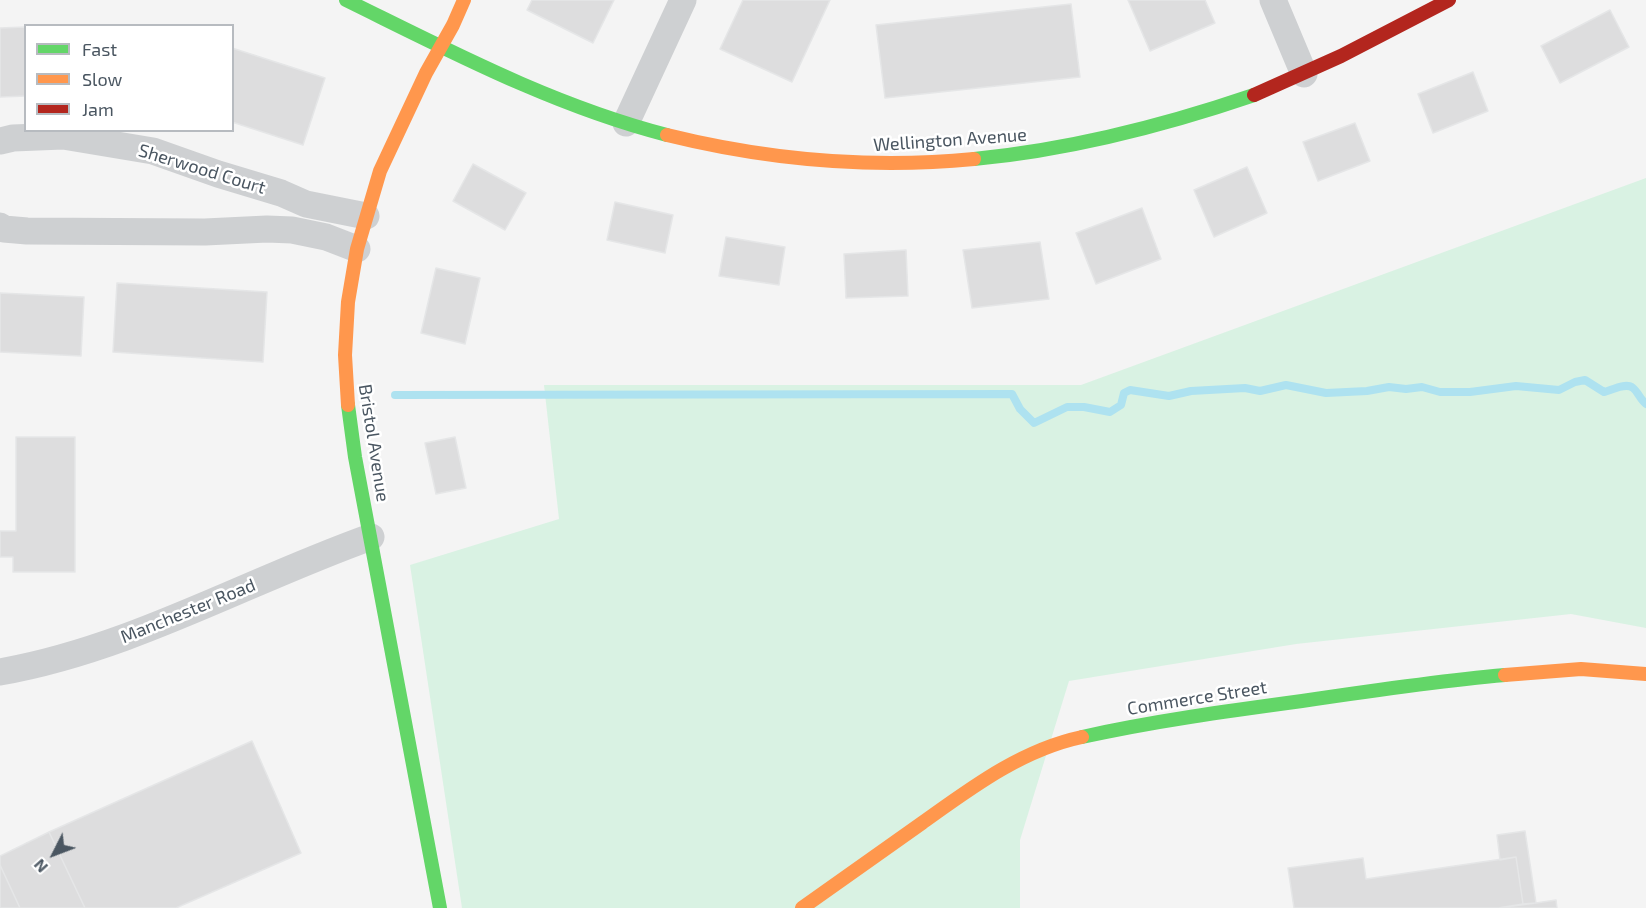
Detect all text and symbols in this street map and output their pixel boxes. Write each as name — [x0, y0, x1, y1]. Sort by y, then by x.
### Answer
legend — [24, 24, 234, 132]
text: Fast — [82, 38, 117, 60]
text: Slow — [82, 68, 122, 90]
text: Jam — [82, 98, 114, 120]
street label: Wellington Avenue — [872, 124, 1028, 156]
street label: Sherwood Court — [136, 139, 268, 199]
street label: Bristol Avenue — [354, 383, 394, 503]
street label: Manchester Road — [117, 574, 259, 648]
street label: Commerce Street — [1126, 676, 1268, 720]
north arrow — [24, 824, 84, 884]
text: N — [29, 856, 51, 877]

